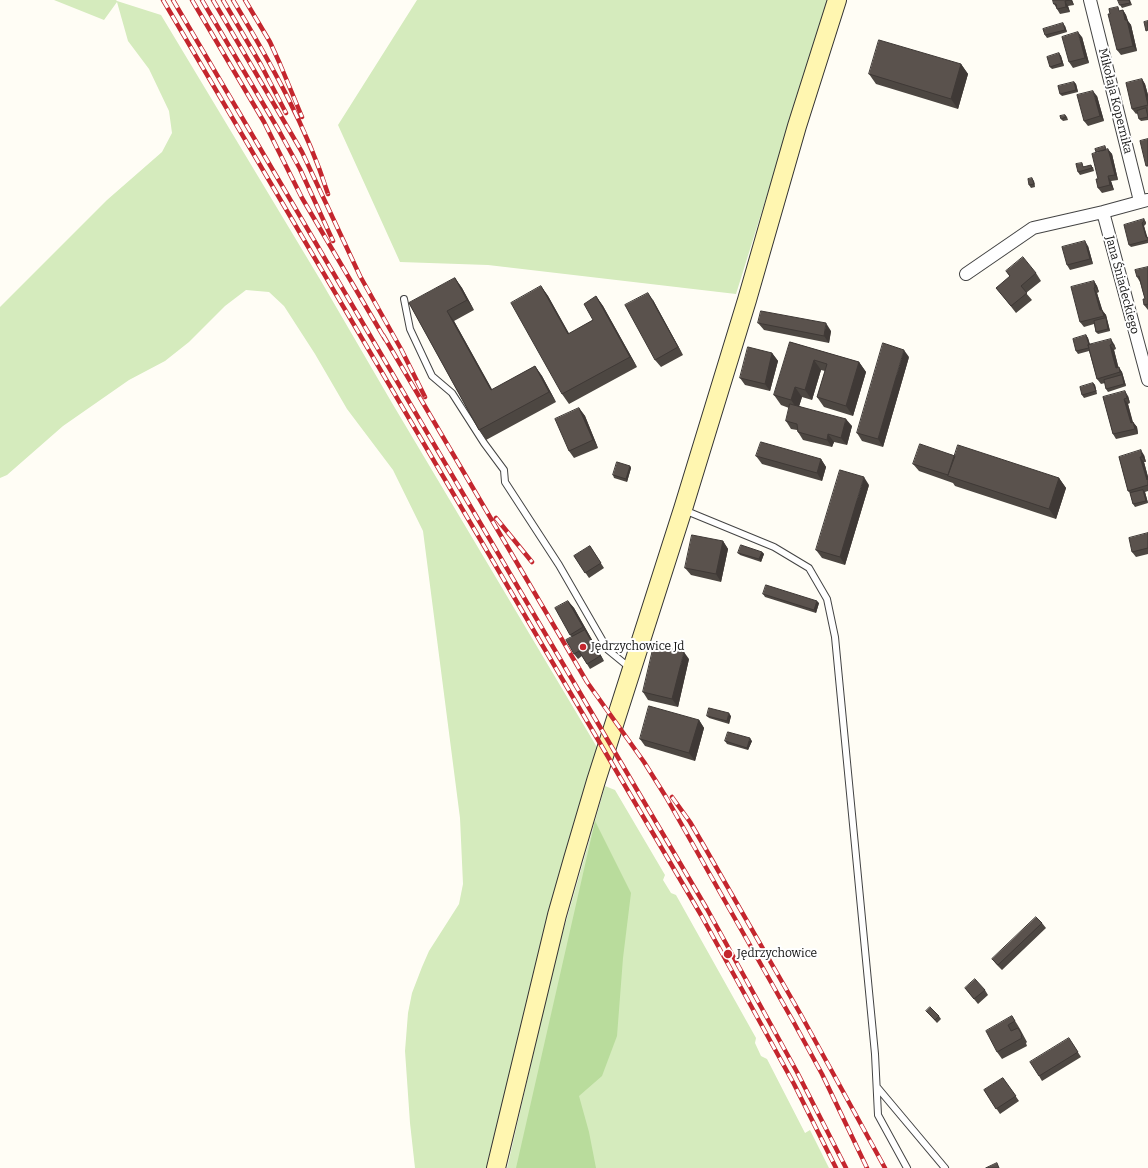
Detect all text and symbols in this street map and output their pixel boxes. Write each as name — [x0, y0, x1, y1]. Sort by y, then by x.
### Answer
street label: Mikołaja Kopernika — [1095, 47, 1135, 155]
street label: Jana Śniadeckiego — [1102, 234, 1142, 336]
place label: Jędrzychowice Jd — [591, 640, 684, 654]
marker: Jędrzychowice Jd — [578, 642, 588, 652]
place label: Jędrzychowice — [737, 947, 817, 961]
marker: Jędrzychowice — [722, 948, 734, 960]

